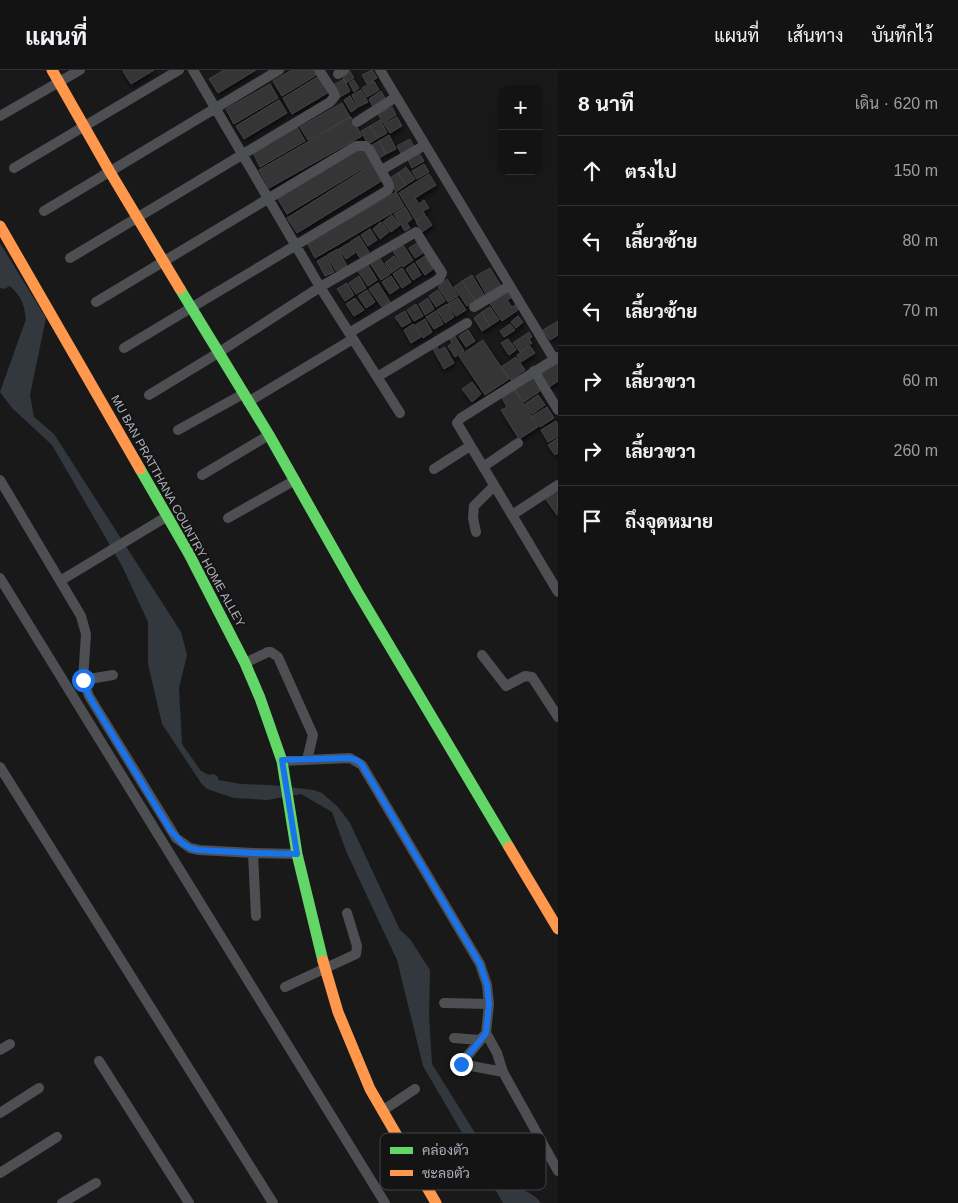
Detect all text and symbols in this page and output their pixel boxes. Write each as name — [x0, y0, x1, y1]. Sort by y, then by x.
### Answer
text: แผนที่ — [25, 23, 87, 50]
text: แผนที่ — [714, 26, 759, 46]
text: เส้นทาง — [787, 26, 843, 46]
text: บันทึกไว้ — [871, 26, 933, 46]
map controls — [498, 85, 543, 175]
button: + — [498, 85, 543, 130]
text: 8 นาที — [578, 92, 634, 115]
text: เดิน · 620 m — [855, 95, 938, 112]
button: − — [498, 130, 543, 175]
icon: ahead — [578, 157, 606, 185]
text: ตรงไป — [625, 161, 677, 182]
text: 150 m — [894, 162, 938, 179]
icon: left — [578, 227, 606, 255]
text: เลี้ยวซ้าย — [625, 231, 697, 252]
text: 80 m — [902, 232, 938, 249]
icon: left — [578, 297, 606, 325]
text: เลี้ยวซ้าย — [625, 301, 697, 322]
text: 70 m — [902, 302, 938, 319]
icon: right — [578, 367, 606, 395]
text: เลี้ยวขวา — [625, 371, 696, 392]
text: 60 m — [902, 372, 938, 389]
street label: MU BAN PRATTHANA COUNTRY HOME ALLEY — [108, 393, 248, 629]
icon: right — [578, 437, 606, 465]
text: เลี้ยวขวา — [625, 441, 696, 462]
text: 260 m — [894, 442, 938, 459]
icon: arrive — [578, 507, 606, 535]
text: ถึงจุดหมาย — [625, 511, 713, 532]
route start — [72, 669, 95, 692]
route end — [450, 1053, 473, 1076]
legend — [380, 1133, 546, 1190]
text: คล่องตัว — [422, 1142, 469, 1158]
text: ชะลอตัว — [422, 1165, 470, 1181]

